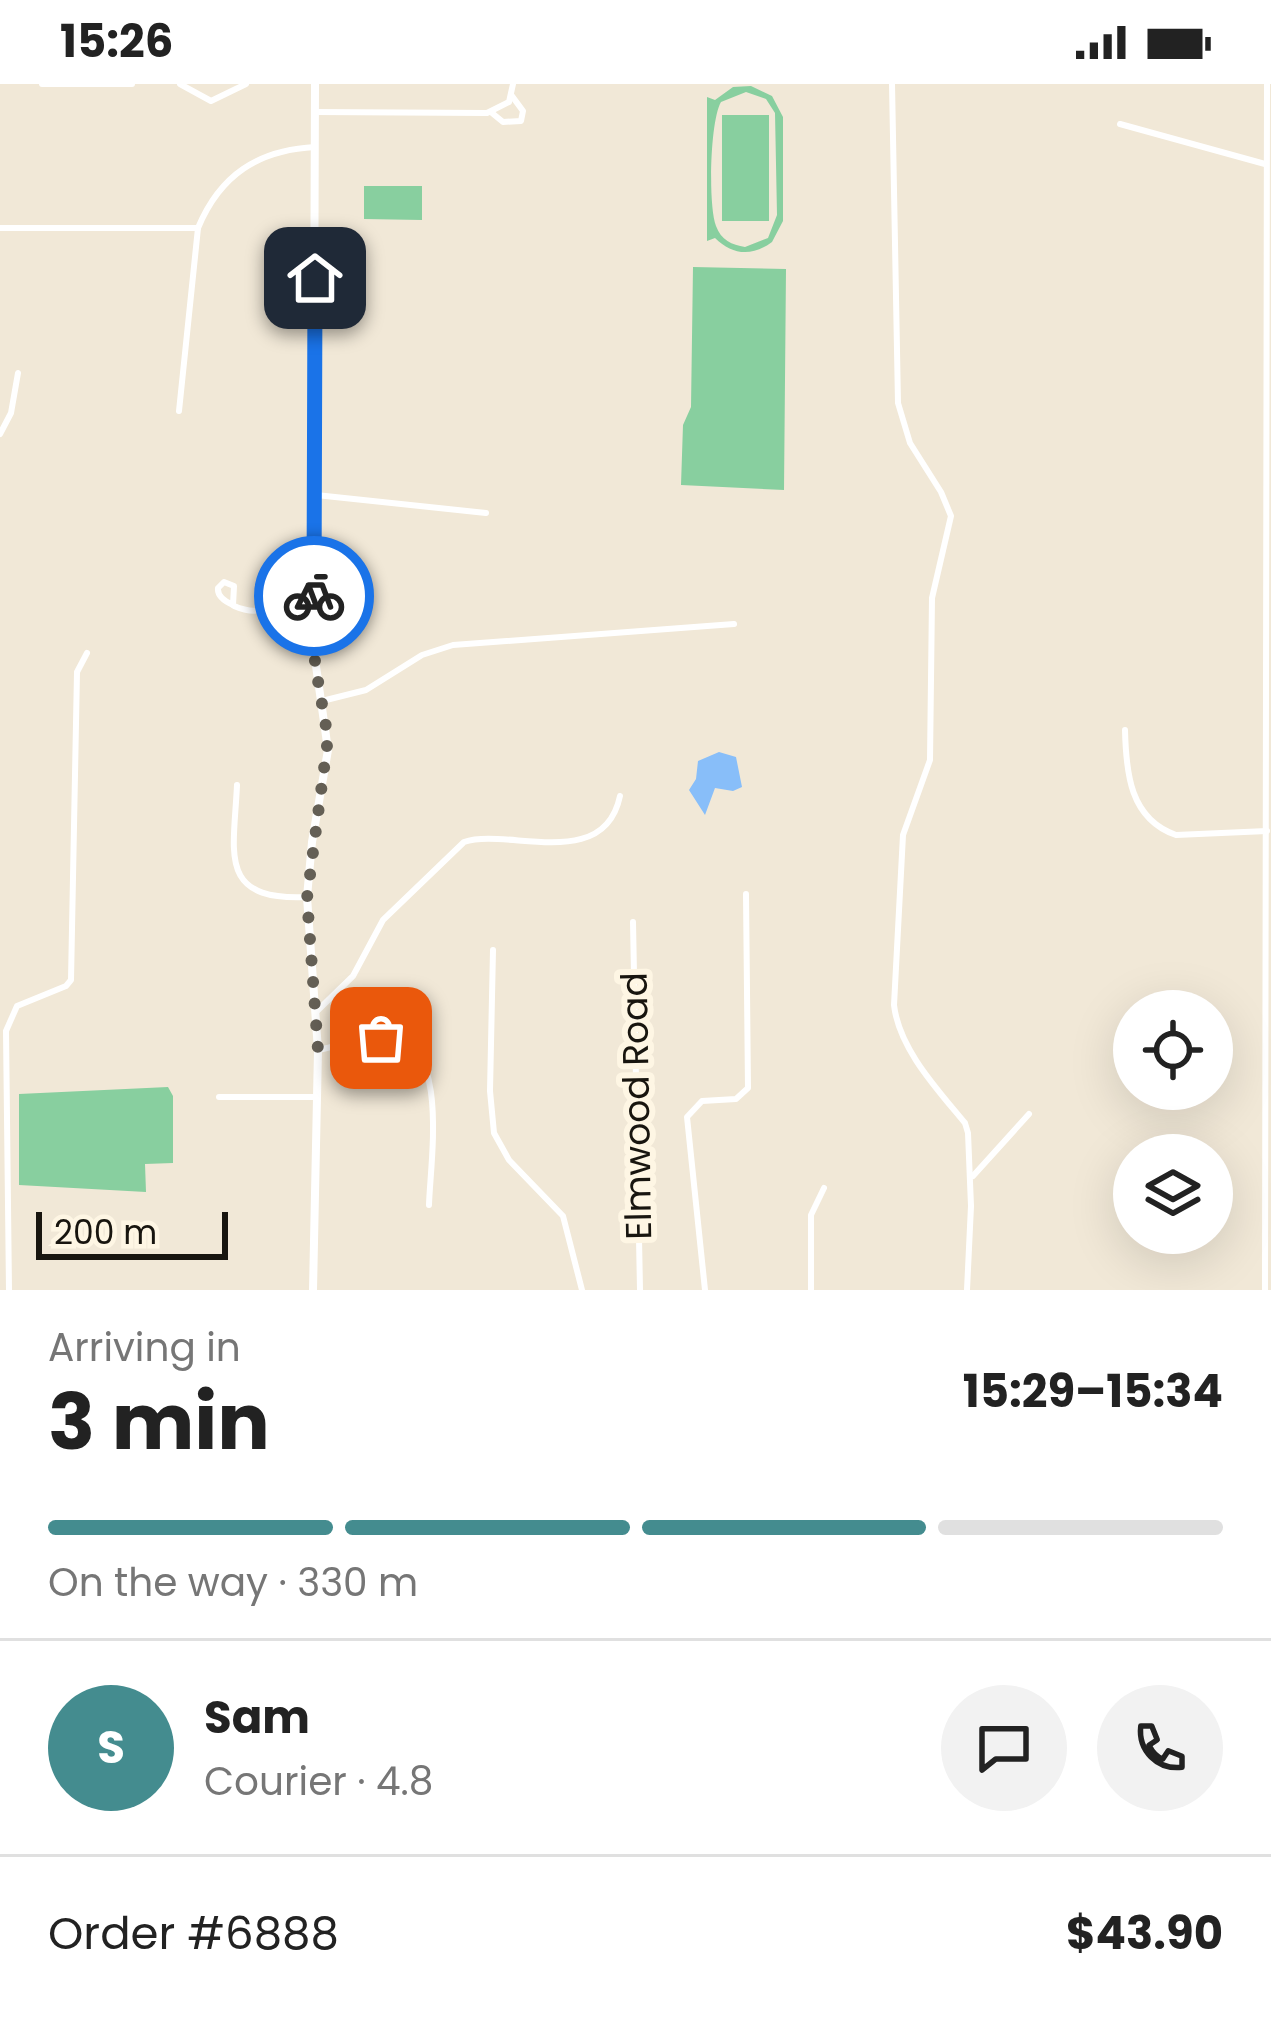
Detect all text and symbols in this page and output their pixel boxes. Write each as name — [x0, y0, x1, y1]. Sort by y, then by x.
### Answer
text: 15:26 — [60, 10, 173, 73]
pin — [264, 227, 366, 329]
icon: home — [282, 245, 348, 311]
courier — [254, 536, 374, 656]
icon: bike — [281, 563, 347, 629]
street label: Elmwood Road — [609, 972, 664, 1240]
pin — [330, 987, 432, 1089]
map controls — [1113, 990, 1233, 1254]
button: locate — [1113, 990, 1233, 1110]
icon: bag — [348, 1005, 414, 1071]
button: layers — [1113, 1134, 1233, 1254]
scale bar — [36, 1206, 228, 1259]
text: 200 m — [54, 1209, 157, 1256]
text: Arriving in — [48, 1320, 241, 1375]
text: 15:29–15:34 — [963, 1360, 1223, 1423]
text: 3 min — [48, 1367, 270, 1476]
text: On the way · 330 m — [48, 1555, 418, 1610]
button: chat — [941, 1685, 1067, 1811]
button: phone — [1097, 1685, 1223, 1811]
text: Sam — [204, 1686, 310, 1749]
text: S — [97, 1716, 125, 1779]
text: Courier · 4.8 — [204, 1754, 433, 1809]
text: Order #6888 — [48, 1902, 339, 1965]
text: $43.90 — [1066, 1902, 1223, 1965]

